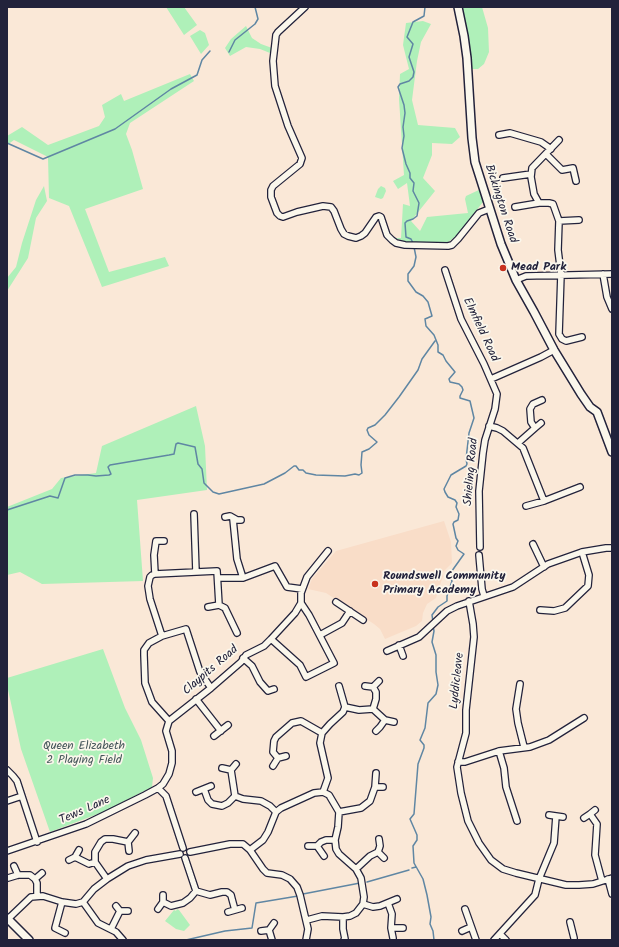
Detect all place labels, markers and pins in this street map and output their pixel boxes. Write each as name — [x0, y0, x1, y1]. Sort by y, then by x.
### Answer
place label: Mead Park — [511, 261, 566, 275]
marker: Mead Park — [498, 263, 508, 273]
place label: Roundswell Community Primary Academy — [383, 570, 505, 598]
marker: Roundswell Community Primary Academy — [370, 579, 380, 589]

